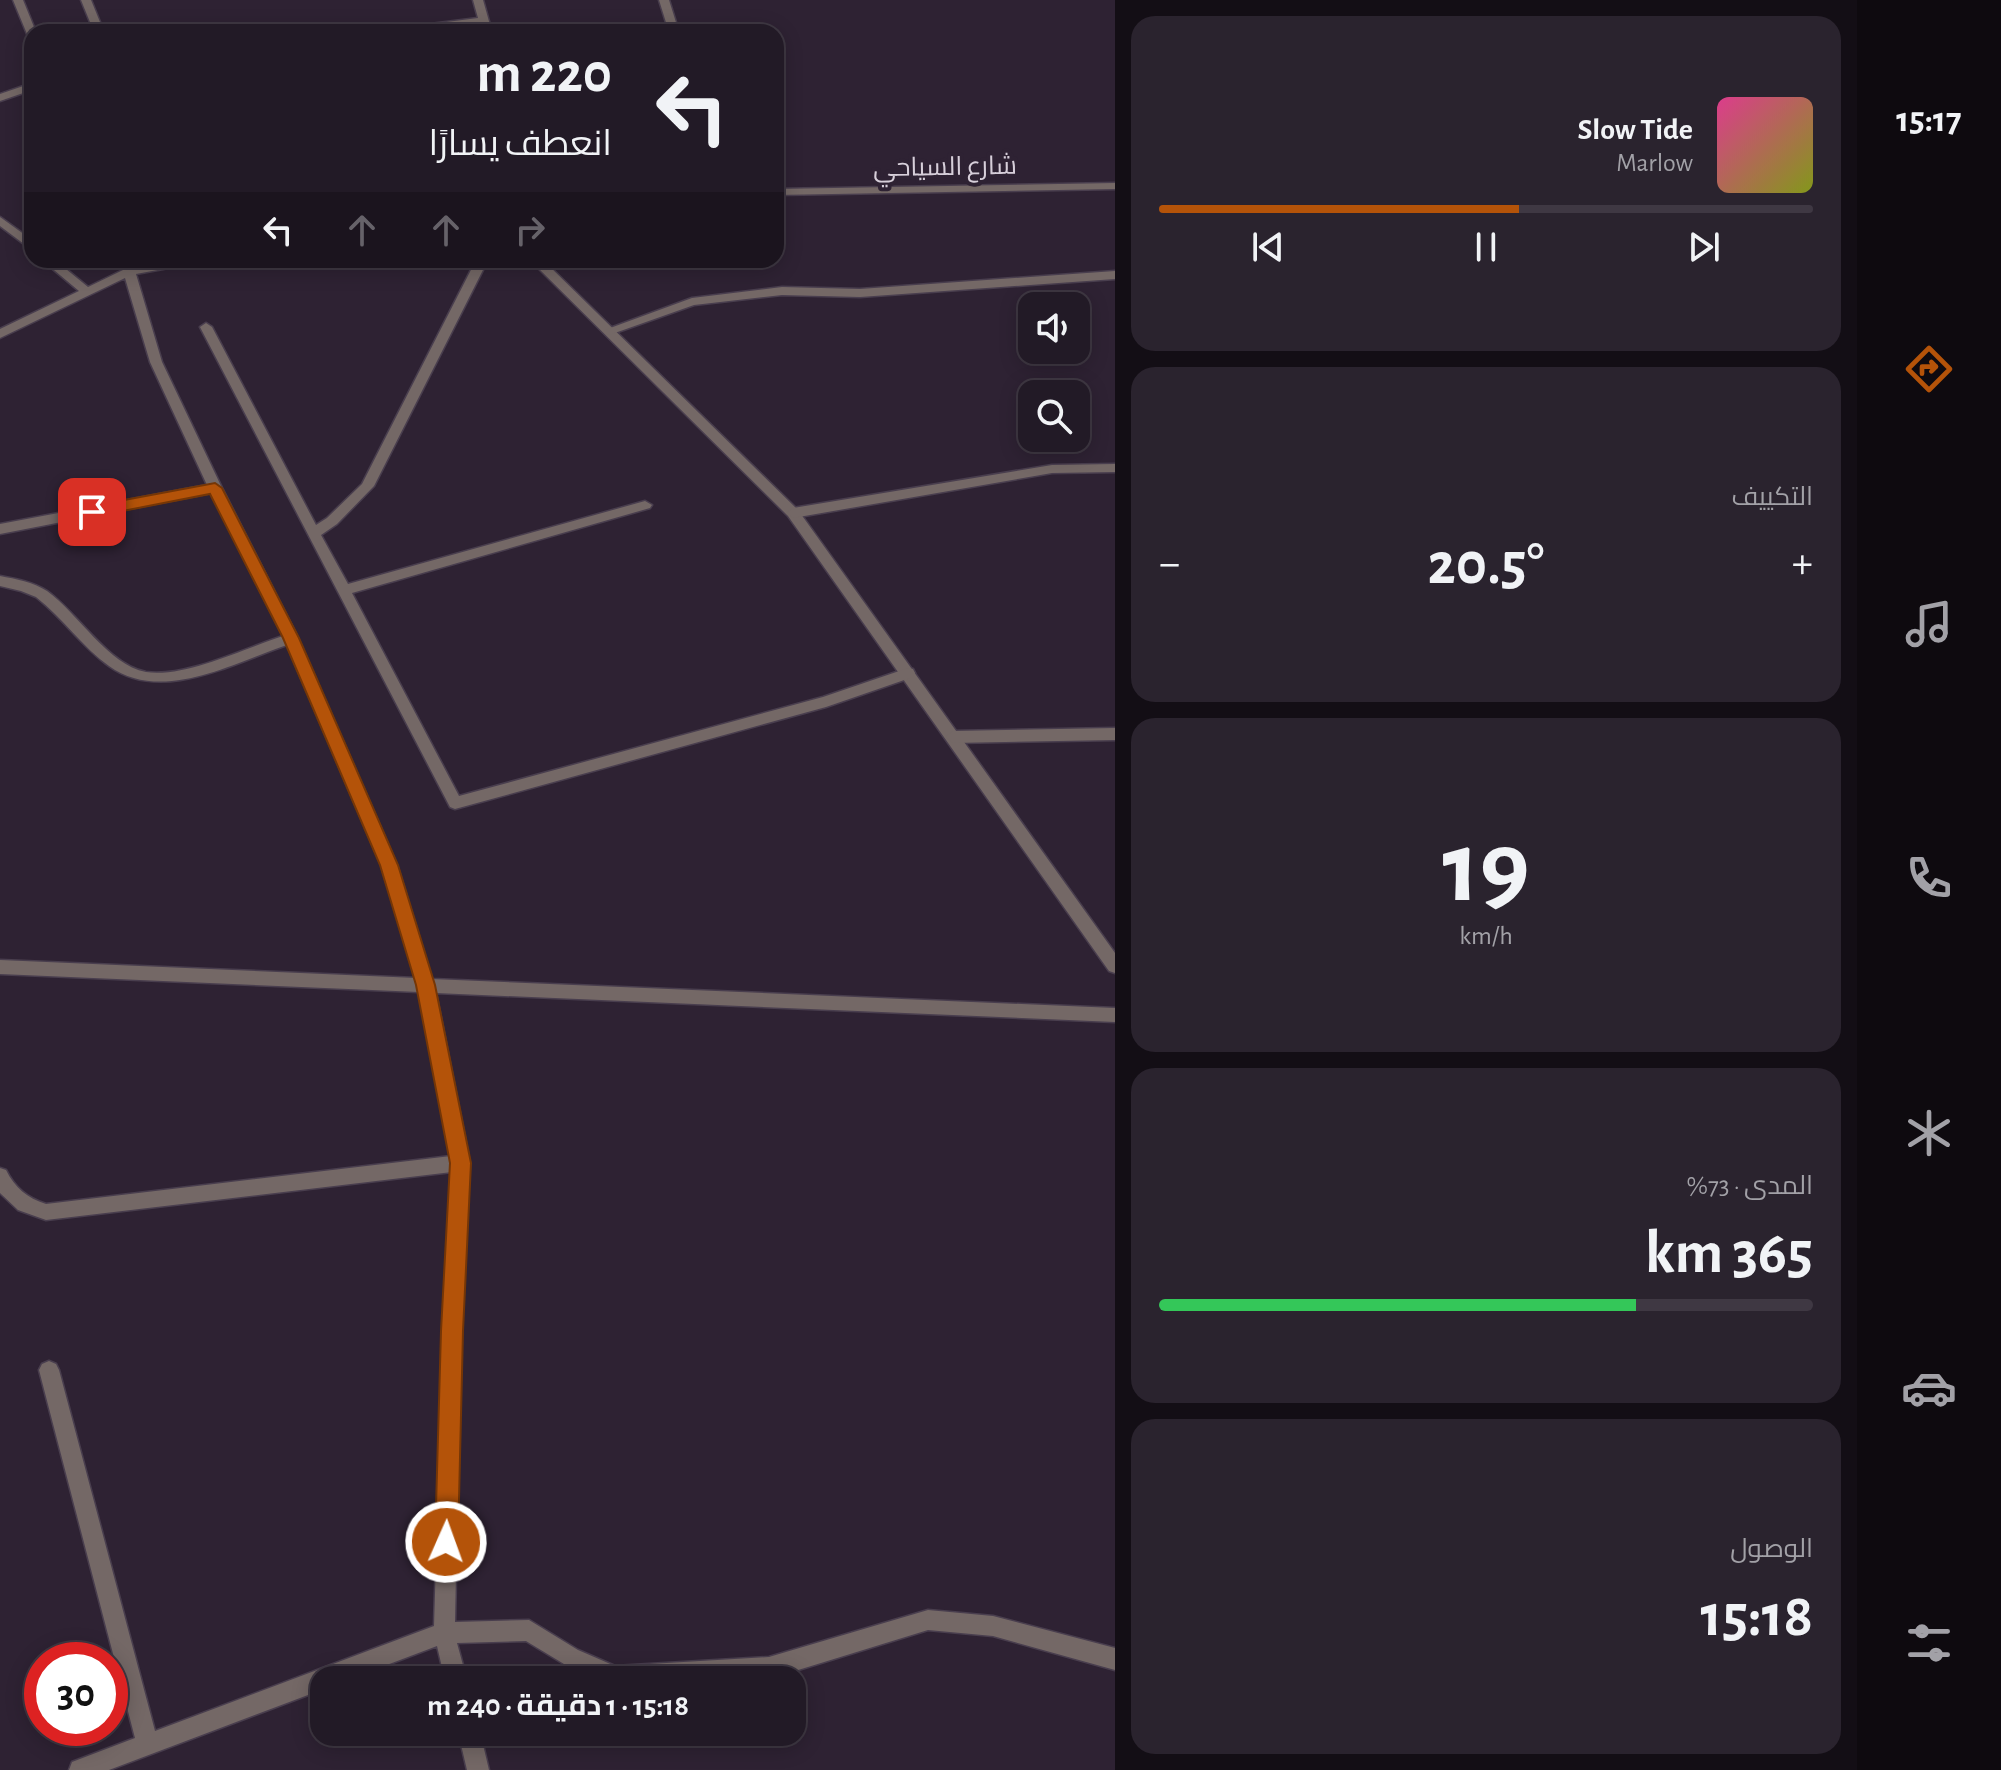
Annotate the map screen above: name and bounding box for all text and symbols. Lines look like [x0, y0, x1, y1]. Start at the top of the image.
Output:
text: 220 m [476, 46, 612, 102]
icon: left [640, 56, 744, 160]
text: 15:17 [1896, 102, 1962, 138]
text: Slow Tide [1578, 115, 1693, 145]
text: انعطف يسارًا [429, 126, 612, 162]
text: Marlow [1616, 150, 1693, 176]
street label: شارع السياحي [873, 153, 1017, 188]
icon: left [256, 208, 300, 252]
icon: ahead [340, 208, 384, 252]
icon: ahead [424, 208, 468, 252]
icon: right [508, 208, 552, 252]
icon: previous [1246, 225, 1290, 269]
icon: pause [1464, 225, 1508, 269]
icon: next [1682, 225, 1726, 269]
map controls [1018, 292, 1090, 452]
button: sound [1018, 292, 1090, 364]
icon: directions [1901, 341, 1957, 397]
button: search [1018, 380, 1090, 452]
pin [58, 478, 126, 546]
text: التكييف [1731, 484, 1813, 510]
icon: arrive [70, 490, 114, 534]
text: 20.5° [1428, 535, 1544, 595]
text: − [1159, 542, 1180, 586]
text: + [1792, 542, 1813, 586]
icon: music [1901, 596, 1957, 652]
text: 19 [1442, 817, 1530, 921]
icon: phone [1901, 850, 1957, 906]
text: km/h [1459, 923, 1513, 949]
icon: climate [1901, 1105, 1957, 1161]
text: المدى · 73% [1687, 1173, 1813, 1199]
text: 365 km [1645, 1224, 1813, 1284]
icon: car [1901, 1360, 1957, 1416]
position arrow [404, 1500, 488, 1584]
text: الوصول [1730, 1536, 1813, 1562]
text: 15:18 [1701, 1587, 1813, 1647]
icon: filters [1901, 1615, 1957, 1671]
speed limit sign: 30 [24, 1642, 128, 1746]
text: 15:18 · 1 دقيقة · 240 m [427, 1691, 689, 1721]

